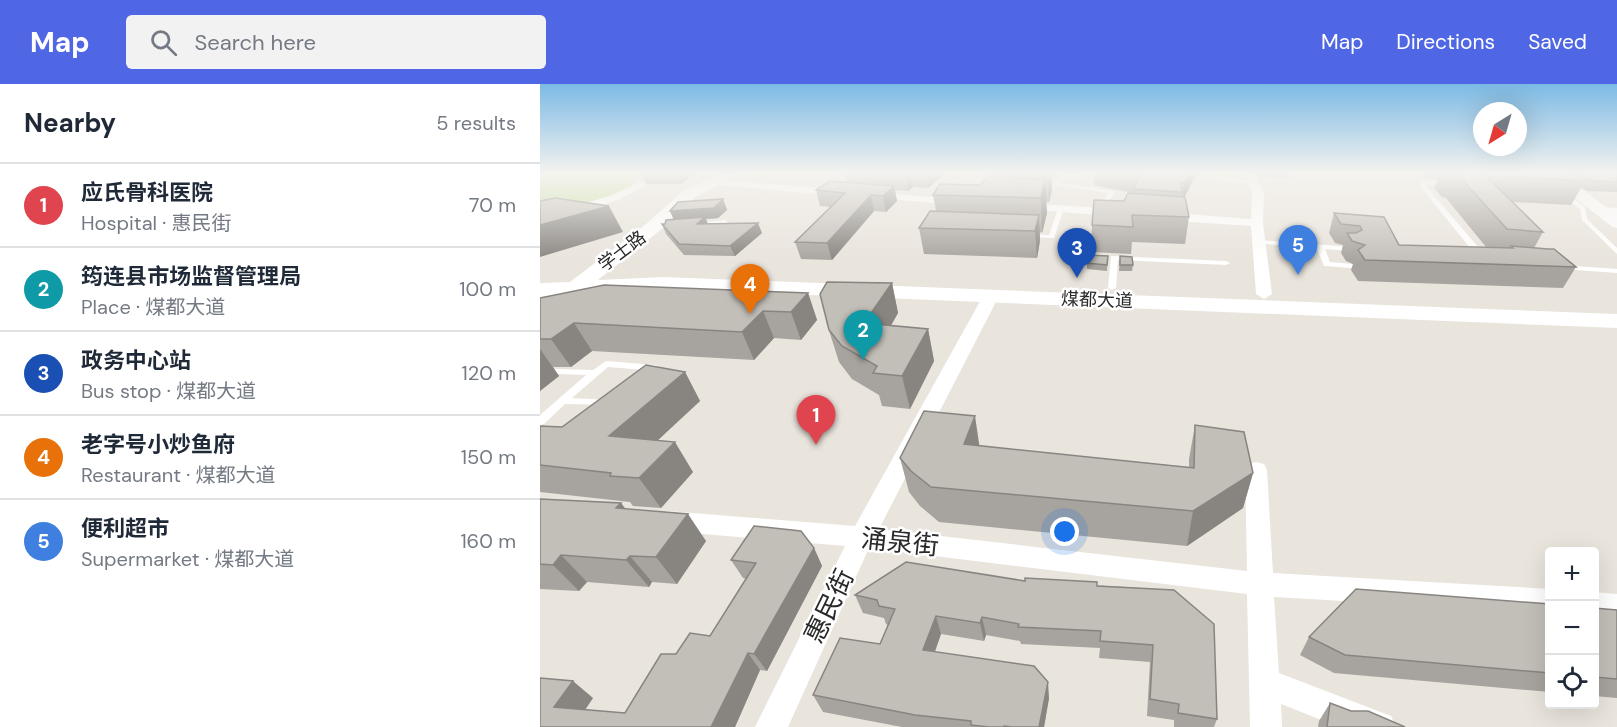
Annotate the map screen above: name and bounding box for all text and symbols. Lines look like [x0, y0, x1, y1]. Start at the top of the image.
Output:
search box [126, 15, 546, 69]
text: Map [30, 24, 90, 61]
icon: search [147, 26, 180, 59]
text: Search here [195, 28, 316, 57]
text: Map [1321, 28, 1363, 56]
text: Directions [1396, 28, 1495, 56]
text: Saved [1528, 28, 1587, 56]
north arrow [1473, 102, 1527, 156]
text: Nearby [24, 106, 116, 140]
text: 5 results [436, 110, 516, 136]
text: 应氏骨科医院 [81, 178, 213, 207]
text: 1 [40, 192, 47, 218]
text: 70 m [469, 192, 516, 218]
text: Hospital · 惠民街 [81, 210, 232, 236]
street label: 学士路 [593, 225, 651, 277]
pin: 5 [1278, 226, 1317, 275]
pin: 3 [1058, 228, 1096, 278]
text: 筠连县市场监督管理局 [81, 262, 301, 291]
pin: 4 [730, 264, 770, 314]
text: 2 [38, 276, 49, 302]
text: 100 m [459, 276, 516, 302]
street label: 煤都大道 [1061, 287, 1133, 313]
text: Place · 煤都大道 [81, 294, 225, 320]
pin: 2 [844, 310, 882, 360]
text: 政务中心站 [81, 346, 191, 375]
text: 3 [37, 360, 50, 386]
text: 120 m [462, 360, 516, 386]
text: Bus stop · 煤都大道 [81, 378, 256, 404]
pin: 1 [796, 396, 836, 445]
text: 老字号小炒鱼府 [81, 430, 235, 459]
text: 4 [37, 444, 50, 470]
text: 150 m [461, 444, 516, 470]
text: Restaurant · 煤都大道 [81, 462, 276, 488]
text: 便利超市 [81, 514, 169, 543]
your location [1050, 517, 1079, 546]
street label: 涌泉街 [859, 521, 941, 563]
text: 5 [37, 528, 50, 554]
text: 160 m [460, 528, 516, 554]
text: Supermarket · 煤都大道 [81, 546, 294, 572]
map controls [1545, 547, 1599, 709]
button: + [1545, 547, 1599, 601]
street label: 惠民街 [797, 563, 861, 649]
button: − [1545, 601, 1599, 655]
button: locate [1545, 655, 1599, 709]

